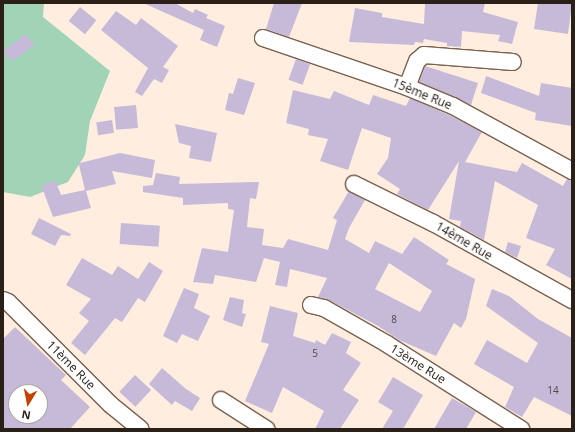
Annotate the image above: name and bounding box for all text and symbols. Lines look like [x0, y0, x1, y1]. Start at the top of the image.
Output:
street label: 15ème Rue [390, 76, 454, 112]
street label: 14ème Rue [433, 219, 495, 263]
house number: 8 [391, 314, 397, 326]
street label: 11ème Rue [44, 338, 98, 392]
street label: 13ème Rue [388, 341, 448, 387]
house number: 5 [312, 348, 318, 360]
north arrow [8, 384, 48, 424]
house number: 14 [547, 385, 559, 397]
text: N [20, 407, 32, 423]

